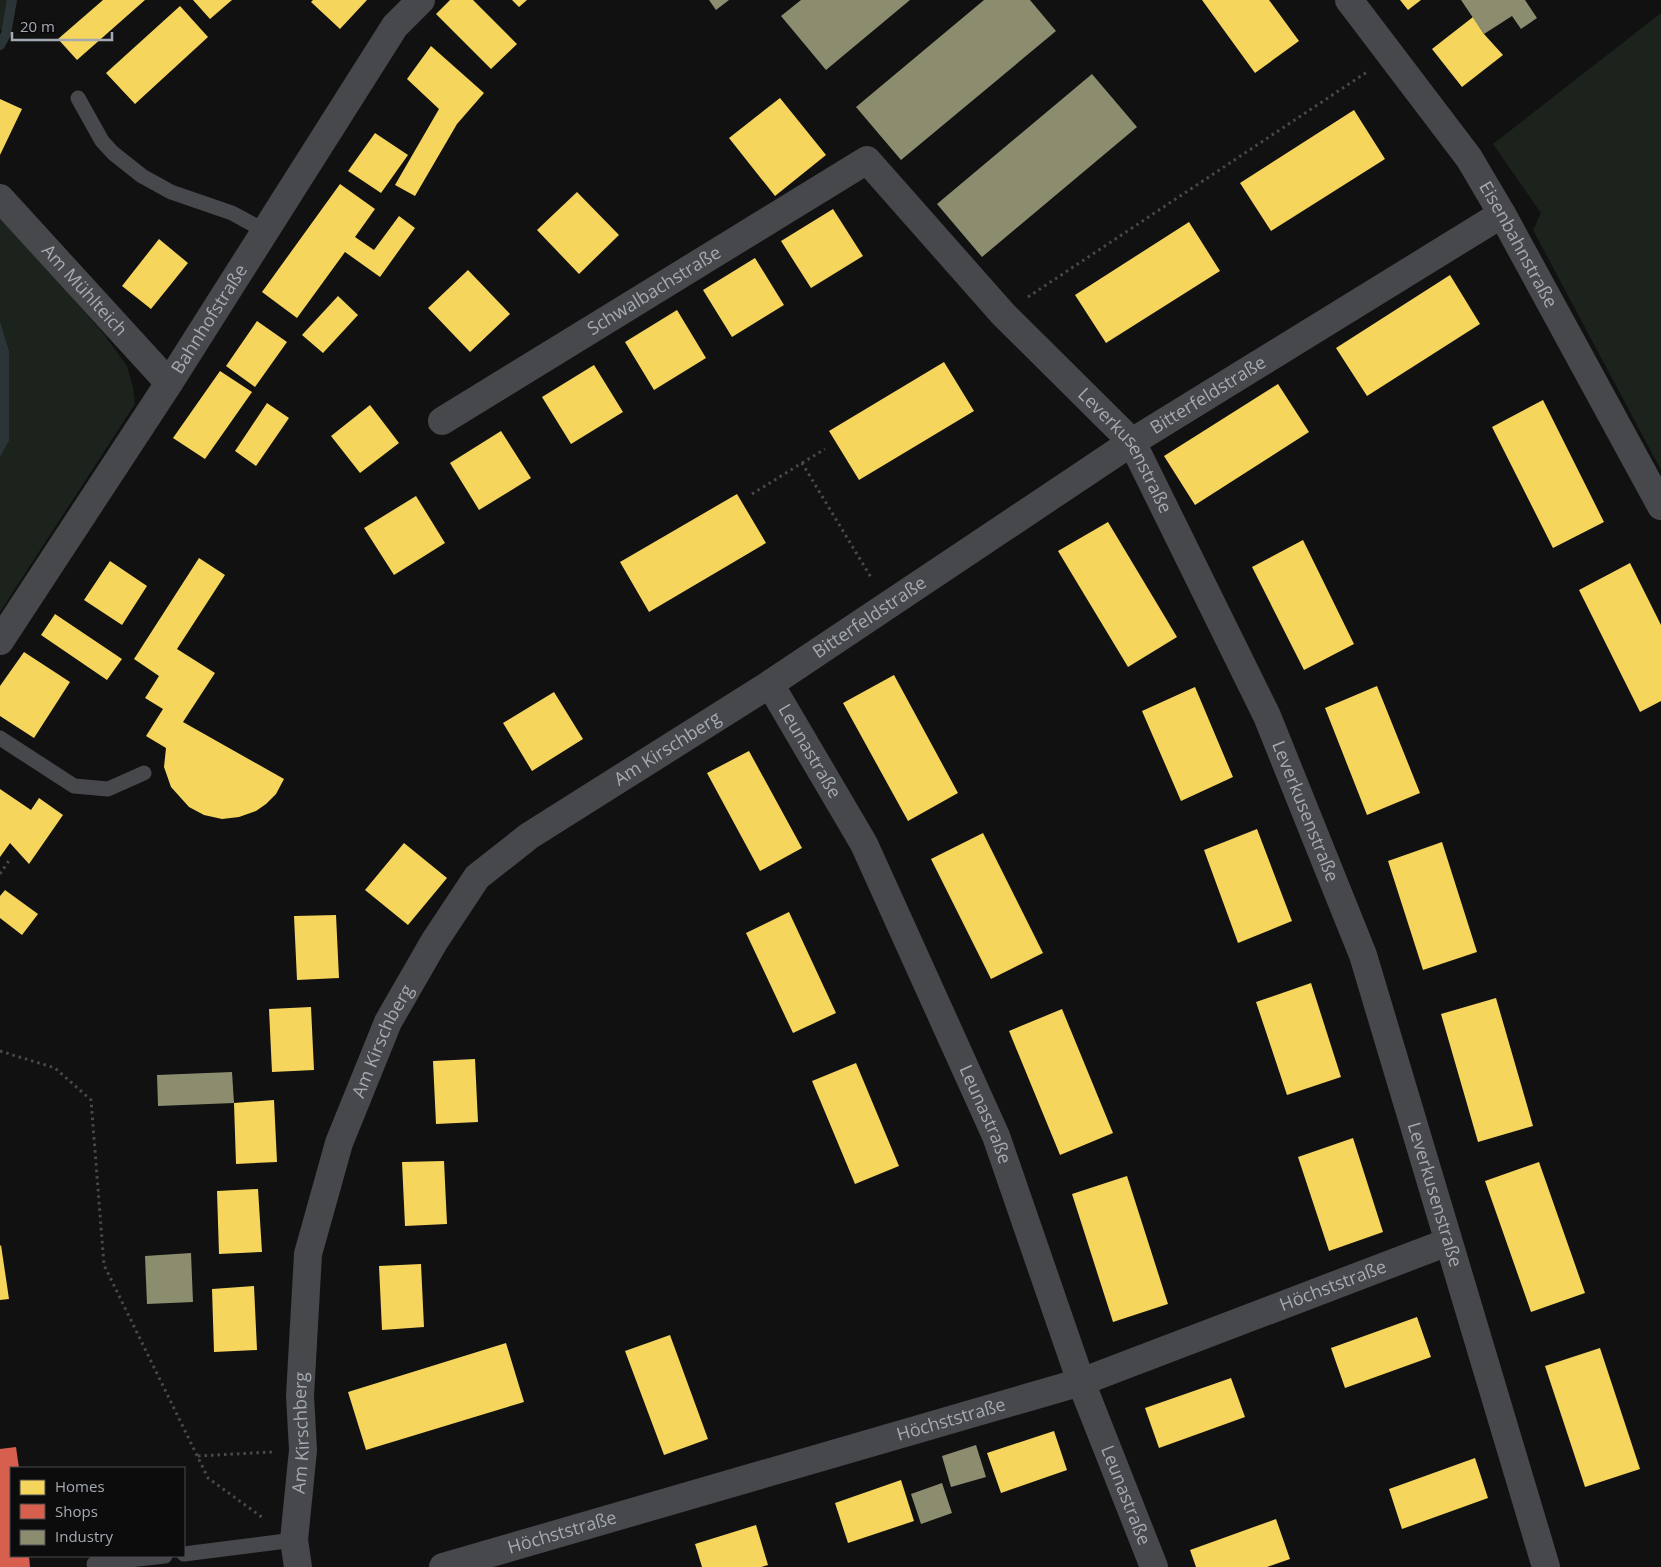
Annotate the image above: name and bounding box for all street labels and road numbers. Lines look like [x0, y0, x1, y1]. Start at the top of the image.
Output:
street label: Eisenbahnstraße [1474, 176, 1564, 312]
street label: Am Mühlteich [37, 239, 133, 341]
street label: Schwalbachstraße [582, 240, 725, 340]
street label: Bahnhofstraße [165, 259, 252, 378]
street label: Bitterfeldstraße [1145, 349, 1270, 439]
street label: Leverkusenstraße [1073, 382, 1178, 517]
street label: Bitterfeldstraße [808, 570, 931, 663]
street label: Leunastraße [773, 699, 847, 802]
street label: Am Kirschberg [609, 705, 725, 791]
street label: Leverkusenstraße [1267, 737, 1345, 885]
street label: Am Kirschberg [346, 980, 418, 1101]
street label: Leunastraße [954, 1061, 1018, 1167]
street label: Leverkusenstraße [1403, 1119, 1469, 1270]
street label: Höchststraße [1276, 1254, 1389, 1316]
street label: Am Kirschberg [286, 1371, 314, 1495]
street label: Höchststraße [893, 1392, 1008, 1446]
street label: Leunastraße [1096, 1441, 1157, 1548]
street label: Höchststraße [504, 1504, 619, 1559]

